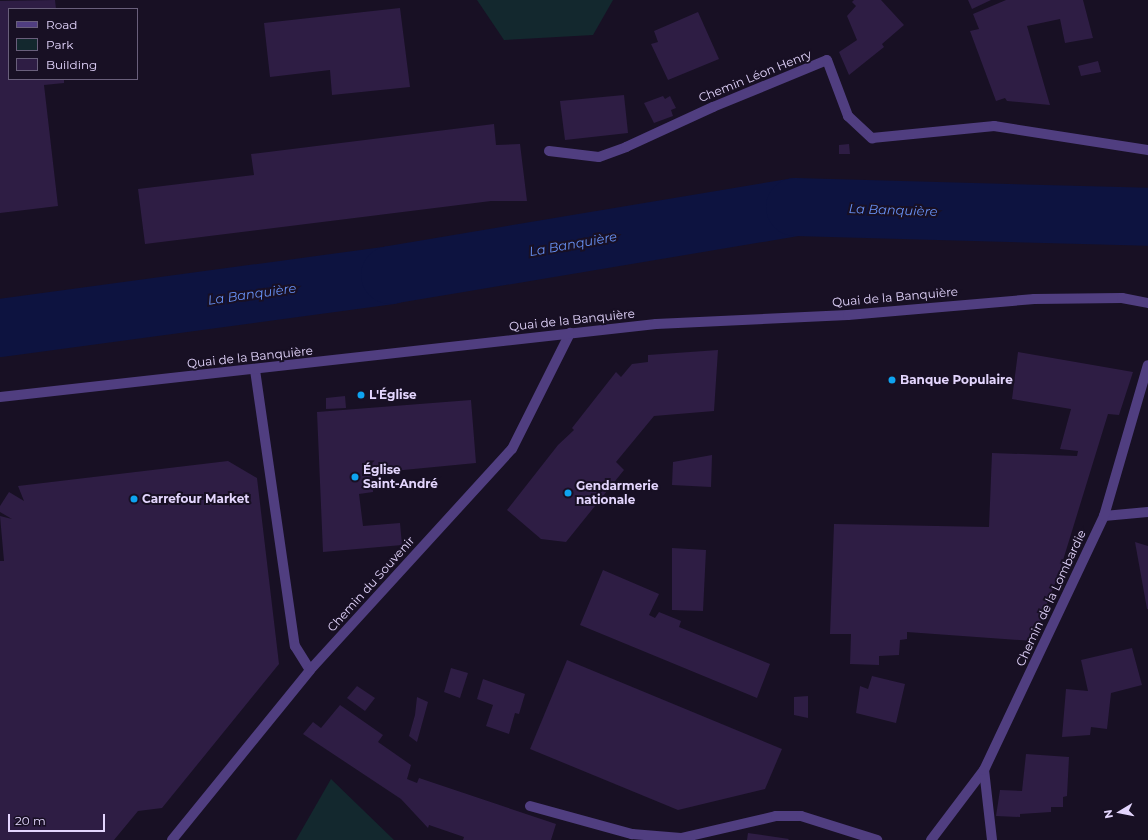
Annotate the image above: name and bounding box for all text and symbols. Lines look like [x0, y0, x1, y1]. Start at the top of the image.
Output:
legend [8, 8, 138, 80]
text: Road [46, 17, 77, 32]
text: Park [46, 37, 73, 52]
street label: Chemin Léon Henry [696, 47, 814, 105]
text: Building [46, 57, 97, 72]
water label: La Banquière [848, 201, 938, 219]
water label: La Banquière [528, 229, 618, 259]
water label: La Banquière [207, 280, 297, 308]
street label: Quai de la Banquière [831, 284, 959, 310]
street label: Quai de la Banquière [508, 306, 636, 334]
street label: Quai de la Banquière [186, 343, 314, 371]
place label: Banque Populaire [900, 373, 1013, 387]
marker: Banque Populaire [887, 375, 897, 385]
place label: L'Église [369, 388, 417, 402]
marker: L'Église [356, 390, 366, 400]
place label: Église Saint-André [363, 463, 438, 491]
marker: Église Saint-André [350, 472, 360, 482]
place label: Gendarmerie nationale [576, 479, 659, 507]
marker: Gendarmerie nationale [563, 488, 573, 498]
place label: Carrefour Market [142, 492, 249, 506]
marker: Carrefour Market [129, 494, 139, 504]
street label: Chemin de la Lombardie [1013, 528, 1089, 668]
street label: Chemin du Souvenir [324, 533, 418, 635]
north arrow [1100, 792, 1140, 832]
scale bar [10, 806, 107, 832]
text: N [1101, 808, 1116, 820]
text: 20 m [15, 813, 46, 828]

